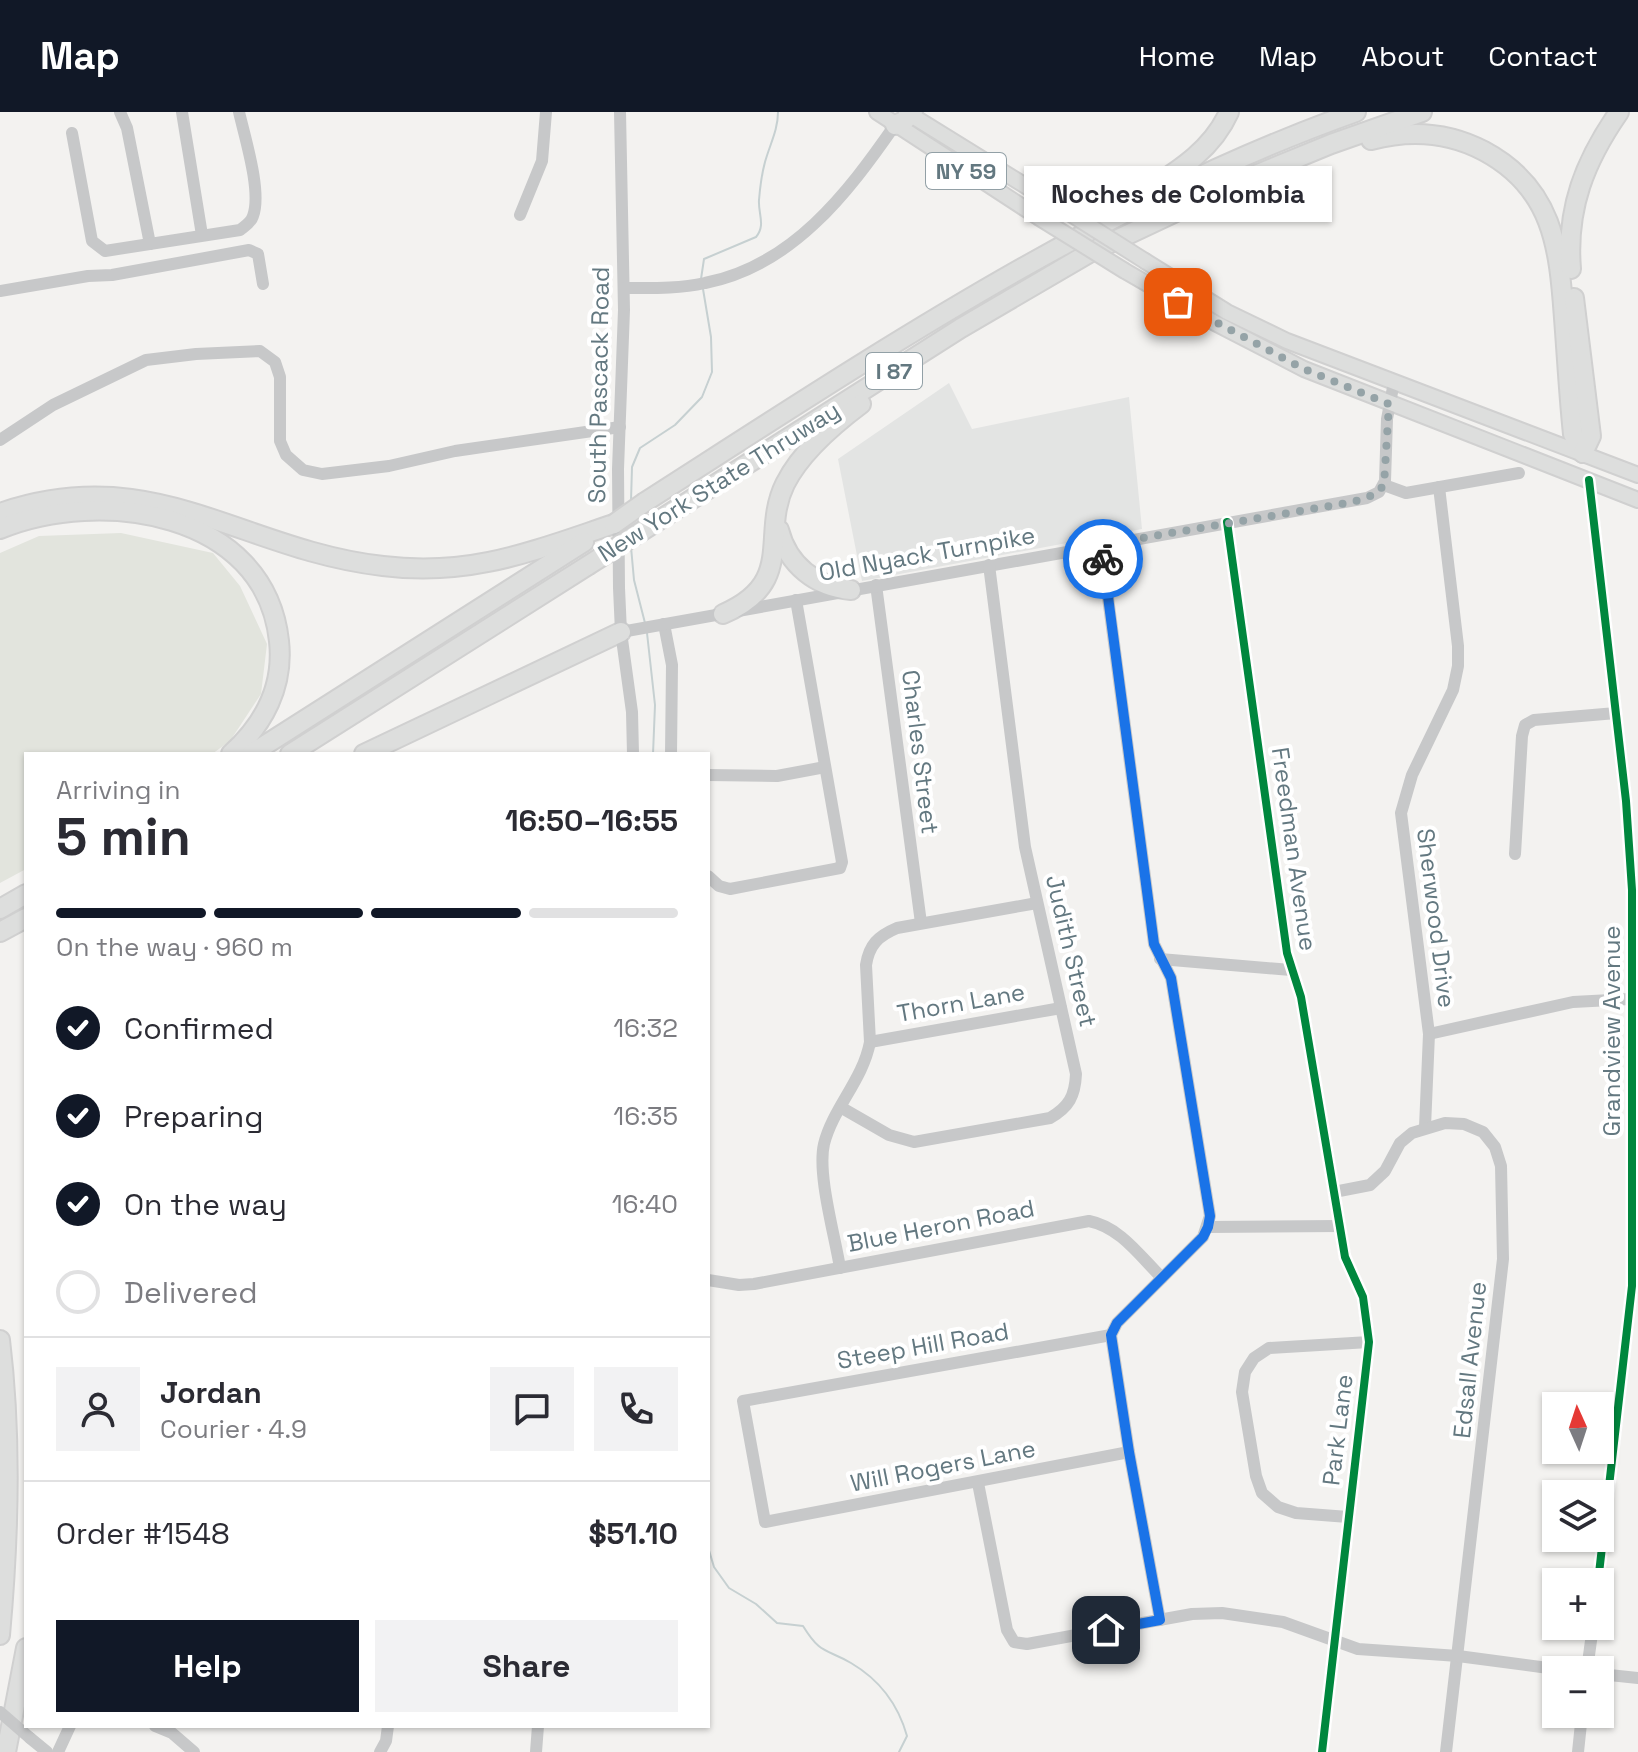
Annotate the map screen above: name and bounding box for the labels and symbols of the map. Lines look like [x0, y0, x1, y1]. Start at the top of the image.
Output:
road number: NY 59 [926, 153, 1006, 189]
callout: Noches de Colombia [1024, 166, 1332, 222]
street label: South Pascack Road [581, 266, 616, 504]
pin [1144, 268, 1212, 336]
road number: I 87 [866, 353, 922, 389]
street label: New York State Thruway [592, 394, 845, 569]
street label: Old Nyack Turnpike [816, 519, 1037, 588]
courier [1063, 519, 1143, 599]
street label: Charles Street [895, 668, 946, 836]
street label: Freedman Avenue [1265, 745, 1324, 953]
street label: Sherwood Drive [1410, 826, 1463, 1009]
street label: Judith Street [1039, 872, 1104, 1030]
street label: Grandview Avenue [1596, 925, 1627, 1137]
street label: Thorn Lane [894, 976, 1027, 1029]
street label: Blue Heron Road [845, 1192, 1037, 1259]
street label: Edsall Avenue [1446, 1280, 1493, 1440]
street label: Steep Hill Road [835, 1315, 1011, 1376]
street label: Park Lane [1315, 1373, 1360, 1487]
north arrow [1542, 1392, 1614, 1464]
street label: Will Rogers Lane [848, 1432, 1038, 1499]
pin [1072, 1596, 1140, 1664]

